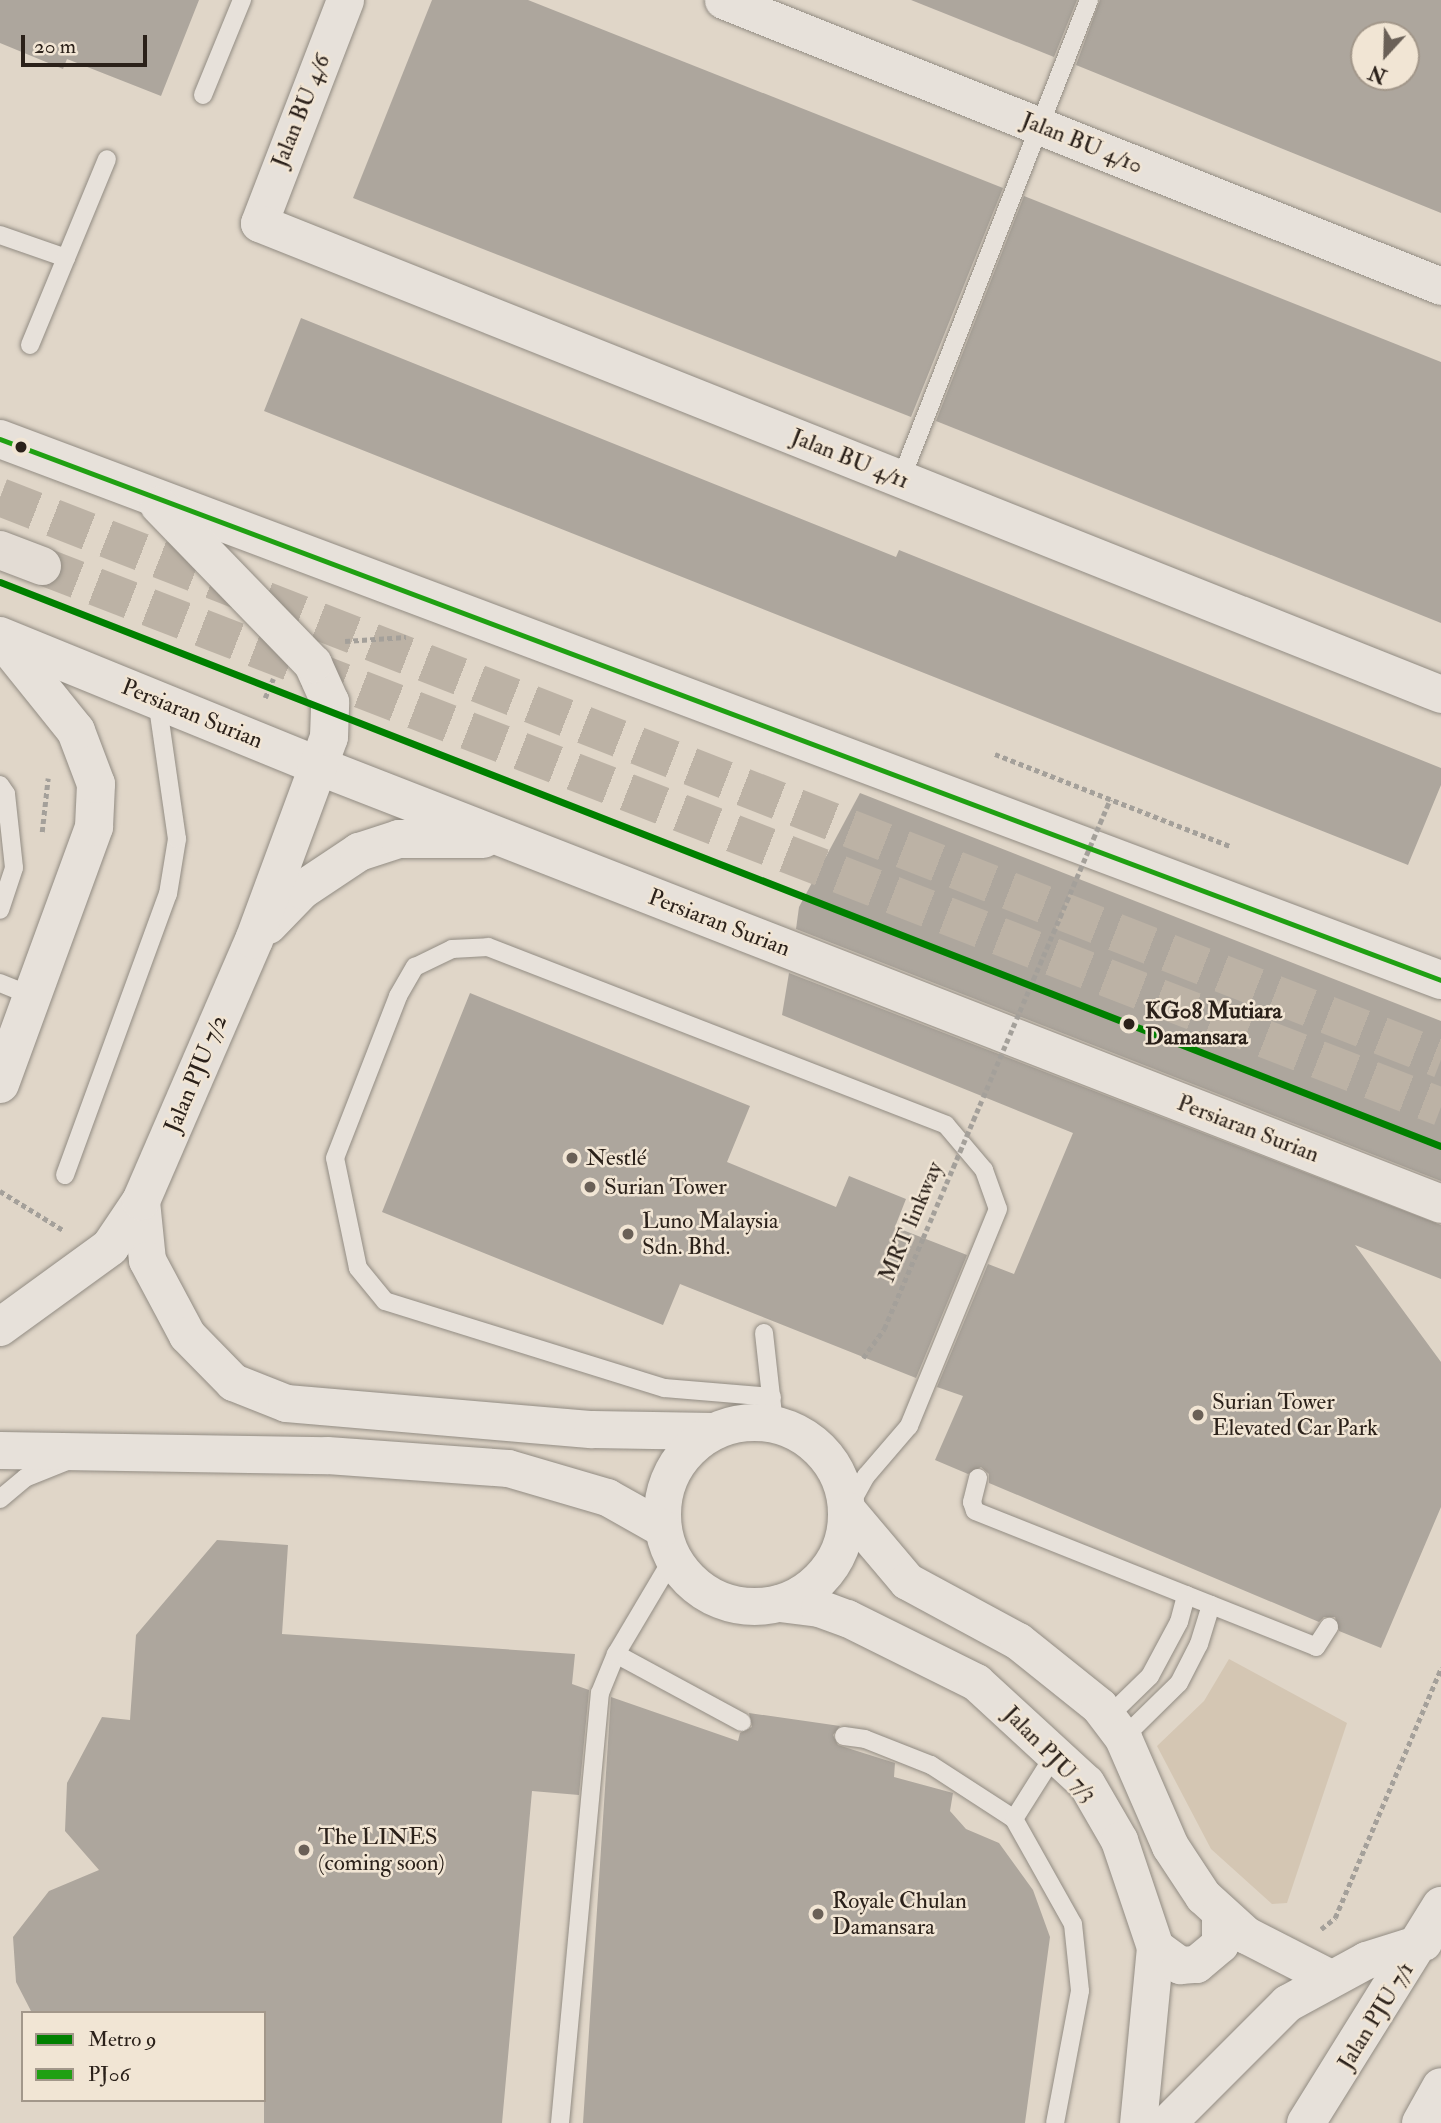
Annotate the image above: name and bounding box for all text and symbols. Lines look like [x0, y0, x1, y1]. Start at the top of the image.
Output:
scale bar [24, 21, 150, 65]
north arrow [1350, 21, 1420, 91]
text: 20 m [34, 33, 76, 60]
street label: Jalan BU 4/6 [266, 50, 336, 172]
text: N [1366, 59, 1390, 88]
street label: Jalan BU 4/10 [1017, 106, 1147, 180]
street label: Jalan BU 4/11 [787, 423, 913, 495]
unlabelled marker [14, 440, 28, 454]
street label: Persiaran Surian [117, 673, 267, 755]
street label: Persiaran Surian [644, 883, 794, 963]
place label: KG08 Mutiara Damansara [1145, 997, 1282, 1051]
street label: Jalan PJU 7/2 [159, 1011, 233, 1137]
marker: KG08 Mutiara Damansara [1119, 1014, 1139, 1034]
street label: Persiaran Surian [1173, 1089, 1323, 1169]
place label: Nestlé [586, 1144, 646, 1172]
marker: Nestlé [564, 1150, 580, 1166]
street label: MRT linkway [873, 1158, 949, 1286]
place label: Surian Tower [604, 1173, 727, 1201]
marker: Surian Tower [582, 1179, 598, 1195]
place label: Luno Malaysia Sdn. Bhd. [642, 1207, 779, 1261]
marker: Luno Malaysia Sdn. Bhd. [620, 1226, 636, 1242]
place label: Surian Tower Elevated Car Park [1212, 1388, 1378, 1442]
marker: Surian Tower Elevated Car Park [1190, 1407, 1206, 1423]
street label: Jalan PJU 7/3 [998, 1700, 1102, 1808]
place label: The LINES (coming soon) [318, 1823, 445, 1877]
marker: The LINES (coming soon) [296, 1842, 312, 1858]
place label: Royale Chulan Damansara [832, 1887, 967, 1941]
marker: Royale Chulan Damansara [810, 1906, 826, 1922]
street label: Jalan PJU 7/1 [1332, 1957, 1420, 2075]
legend [21, 2011, 266, 2102]
text: Metro 9 [88, 2026, 157, 2053]
text: PJ06 [88, 2061, 130, 2088]

